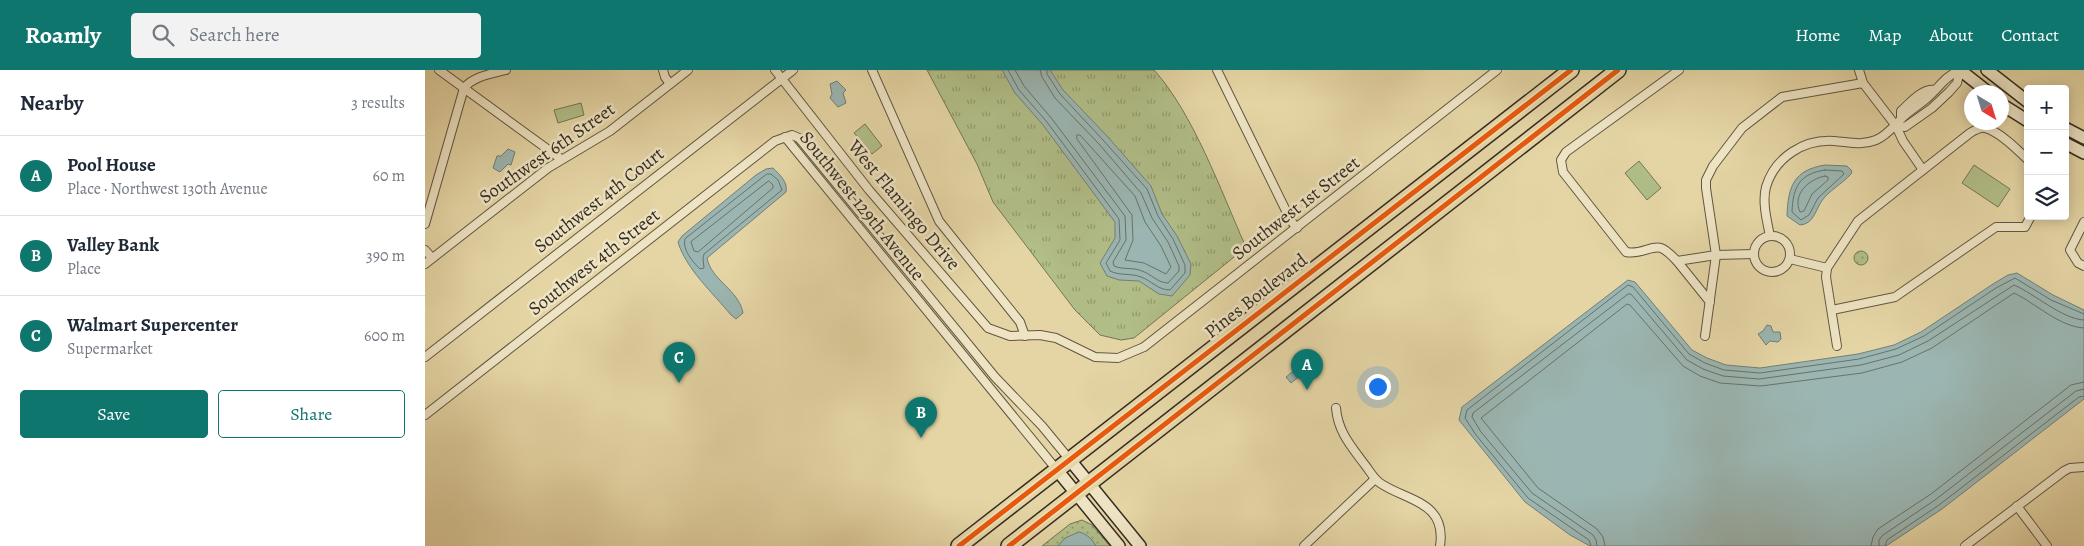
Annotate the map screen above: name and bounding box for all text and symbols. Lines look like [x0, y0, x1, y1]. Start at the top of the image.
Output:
search box [131, 13, 481, 58]
text: Roamly [25, 19, 101, 51]
icon: search [149, 21, 177, 49]
text: Search here [189, 22, 280, 48]
text: Home [1795, 23, 1840, 47]
text: Map [1868, 23, 1901, 47]
text: About [1929, 23, 1973, 47]
text: Contact [2001, 23, 2059, 47]
north arrow [1964, 85, 2009, 130]
map controls [2024, 85, 2069, 220]
button: + [2024, 85, 2069, 130]
text: Nearby [20, 89, 83, 117]
text: 3 results [351, 92, 405, 114]
street label: Southwest 6th Street [474, 96, 620, 210]
street label: Southwest 129th Avenue [793, 126, 931, 286]
button: − [2024, 130, 2069, 175]
street label: West Flamingo Drive [841, 134, 966, 276]
street label: Southwest 4th Court [529, 141, 669, 259]
street label: Southwest 1st Street [1227, 150, 1365, 266]
text: Pool House [67, 152, 156, 178]
text: A [31, 165, 41, 187]
text: 60 m [373, 165, 405, 187]
button: layers [2024, 175, 2069, 220]
text: Place · Northwest 130th Avenue [67, 178, 268, 200]
street label: Southwest 4th Street [523, 202, 665, 322]
text: Valley Bank [67, 232, 159, 258]
text: B [31, 245, 41, 267]
text: 390 m [366, 245, 405, 267]
street label: Pines Boulevard [1199, 247, 1314, 345]
text: Place [67, 258, 101, 280]
text: Walmart Supercenter [67, 312, 238, 338]
text: C [31, 325, 41, 347]
text: 600 m [364, 325, 405, 347]
text: Supermarket [67, 338, 153, 360]
pin: C [663, 342, 695, 383]
pin: A [1291, 349, 1323, 390]
your location [1365, 374, 1391, 400]
button: Save [20, 390, 208, 438]
button: Share [218, 390, 405, 438]
pin: B [905, 397, 937, 438]

